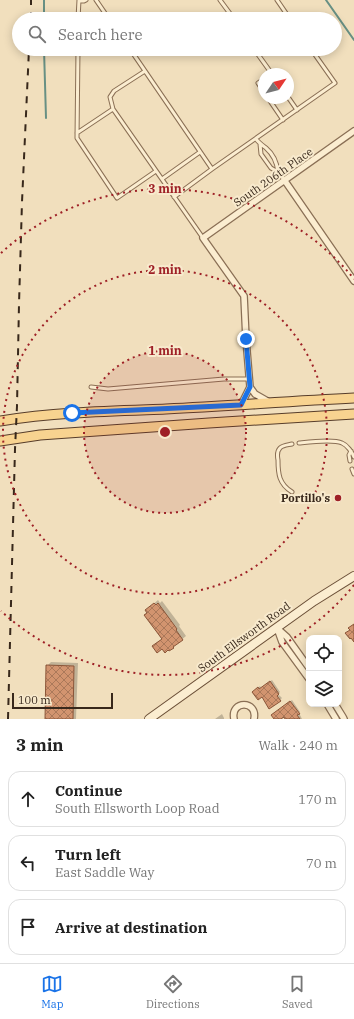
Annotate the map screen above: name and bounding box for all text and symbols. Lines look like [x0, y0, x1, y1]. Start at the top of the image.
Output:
search box [12, 12, 342, 56]
icon: search [26, 23, 48, 45]
text: Search here [58, 25, 143, 44]
north arrow [258, 68, 294, 104]
street label: South 206th Place [231, 144, 315, 210]
text: 3 min [148, 181, 182, 196]
text: 2 min [148, 262, 182, 277]
route end [237, 330, 255, 348]
text: 1 min [148, 343, 182, 358]
route start [63, 404, 81, 422]
centre of rings [158, 425, 172, 439]
place label: Portillo's [281, 491, 330, 505]
marker: Portillo's [333, 493, 343, 503]
street label: South Ellsworth Road [195, 599, 293, 675]
map controls [306, 635, 342, 707]
button: locate [306, 635, 342, 671]
button: layers [306, 671, 342, 707]
scale bar [12, 691, 113, 710]
text: 100 m [18, 693, 51, 707]
text: 3 min [16, 734, 64, 756]
text: Walk · 240 m [259, 737, 338, 754]
text: Continue [55, 781, 122, 800]
icon: ahead [17, 788, 39, 810]
text: 170 m [298, 791, 337, 808]
text: South Ellsworth Loop Road [55, 800, 220, 817]
text: Turn left [55, 845, 121, 864]
icon: left [17, 852, 39, 874]
text: 70 m [306, 855, 337, 872]
text: East Saddle Way [55, 864, 154, 881]
icon: arrive [17, 916, 39, 938]
text: Arrive at destination [55, 918, 207, 937]
tab: Map [41, 973, 64, 1011]
tab: Directions [146, 973, 200, 1011]
tab: Saved [282, 973, 313, 1011]

